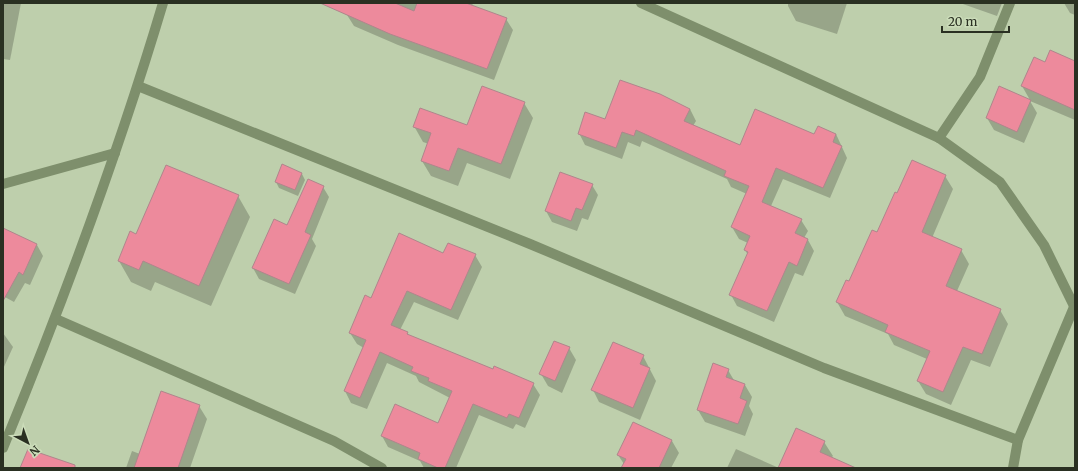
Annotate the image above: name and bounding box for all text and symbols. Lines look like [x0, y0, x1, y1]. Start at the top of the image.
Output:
scale bar [942, 8, 1009, 34]
text: 20 m [948, 14, 977, 29]
north arrow [8, 423, 48, 463]
text: N [26, 442, 42, 459]

